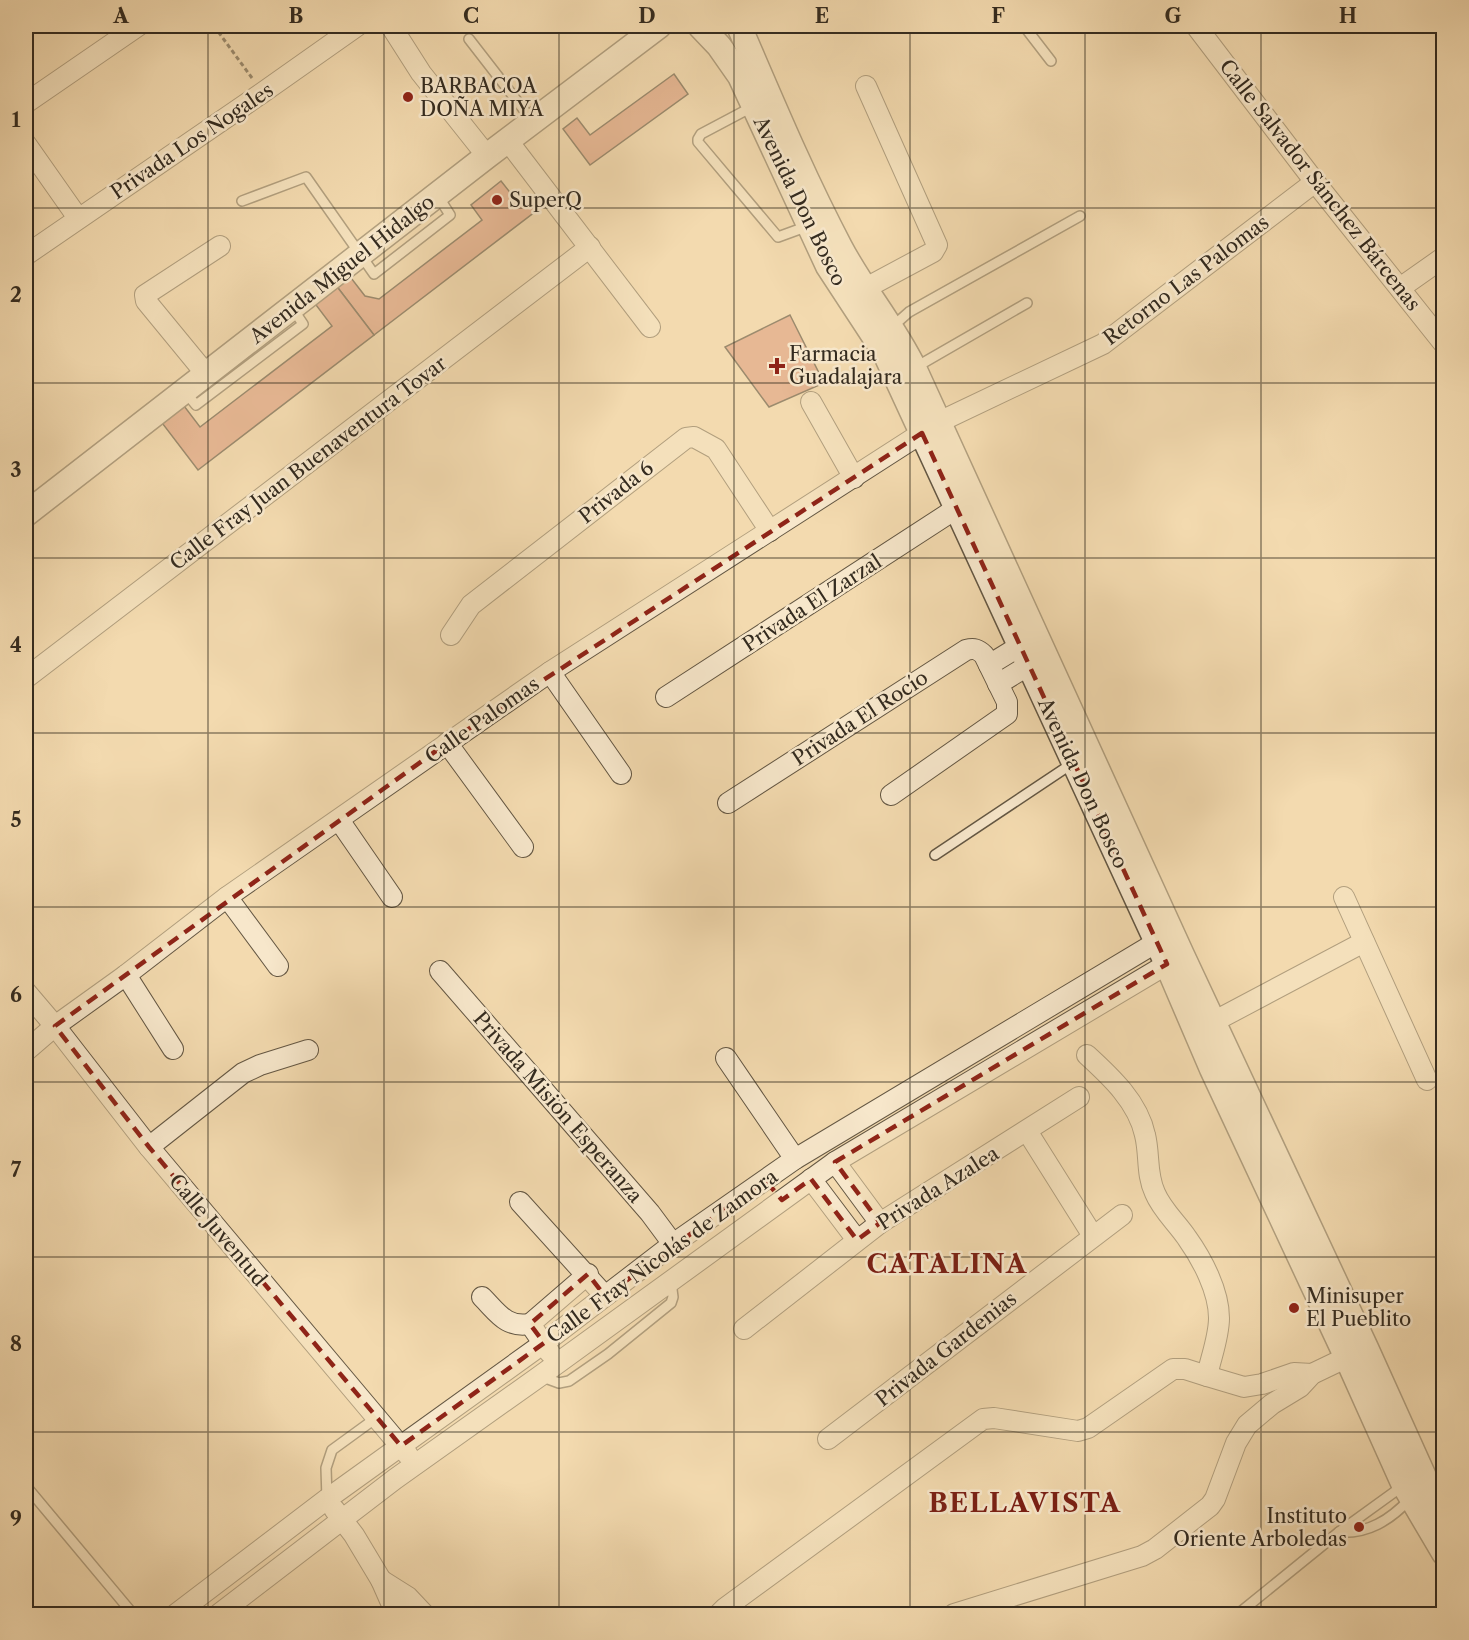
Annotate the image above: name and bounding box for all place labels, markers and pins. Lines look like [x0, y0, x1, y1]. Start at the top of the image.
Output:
place label: BARBACOA DOÑA MIYA [420, 74, 545, 121]
marker: BARBACOA DOÑA MIYA [401, 90, 415, 104]
place label: SuperQ [509, 188, 582, 212]
marker: SuperQ [490, 193, 504, 207]
place label: Farmacia Guadalajara [789, 342, 903, 389]
marker: Farmacia Guadalajara [770, 359, 784, 373]
place label: Minisuper El Pueblito [1306, 1284, 1411, 1331]
marker: Minisuper El Pueblito [1287, 1301, 1301, 1315]
place label: Instituto Oriente Arboledas [1173, 1504, 1347, 1551]
marker: Instituto Oriente Arboledas [1352, 1520, 1366, 1534]

